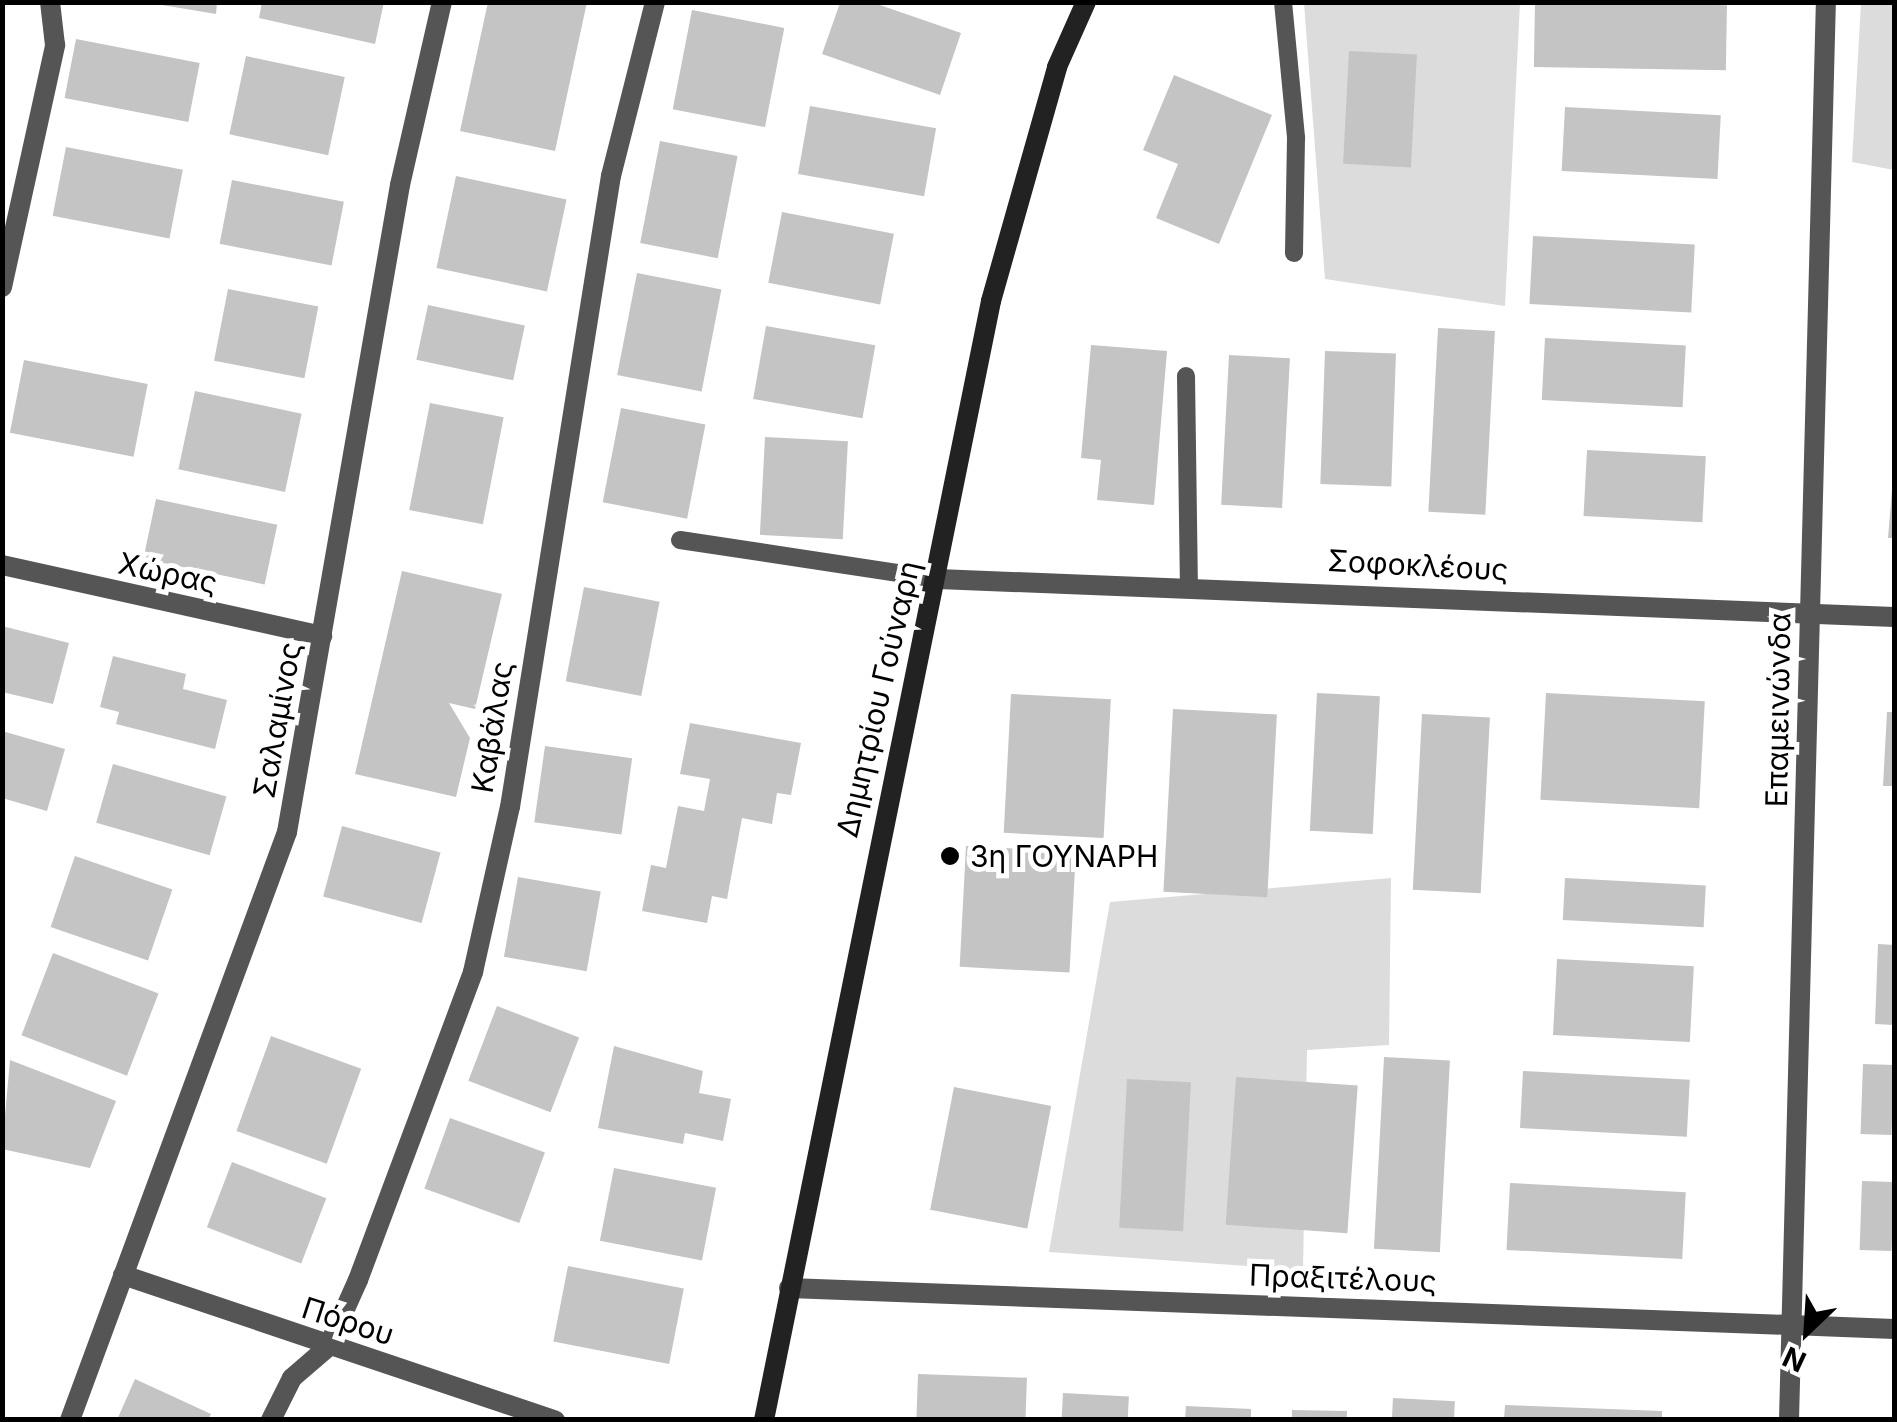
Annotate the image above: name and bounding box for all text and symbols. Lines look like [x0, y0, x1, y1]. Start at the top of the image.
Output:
street label: Σοφοκλέους [1327, 542, 1509, 588]
street label: Χώρας [115, 545, 221, 601]
street label: Δημητρίου Γούναρη [829, 557, 927, 841]
street label: Επαμεινώνδα [1758, 612, 1798, 808]
street label: Σαλαμίνος [246, 639, 308, 801]
street label: Καβάλας [464, 659, 520, 795]
place label: 3η ΓΟΥΝΑΡΗ [970, 838, 1158, 874]
marker: 3η ΓΟΥΝΑΡΗ [939, 845, 961, 867]
street label: Πραξιτέλους [1249, 1257, 1437, 1299]
north arrow [1757, 1282, 1857, 1382]
street label: Πόρου [298, 1289, 398, 1353]
text: N [1777, 1339, 1811, 1379]

